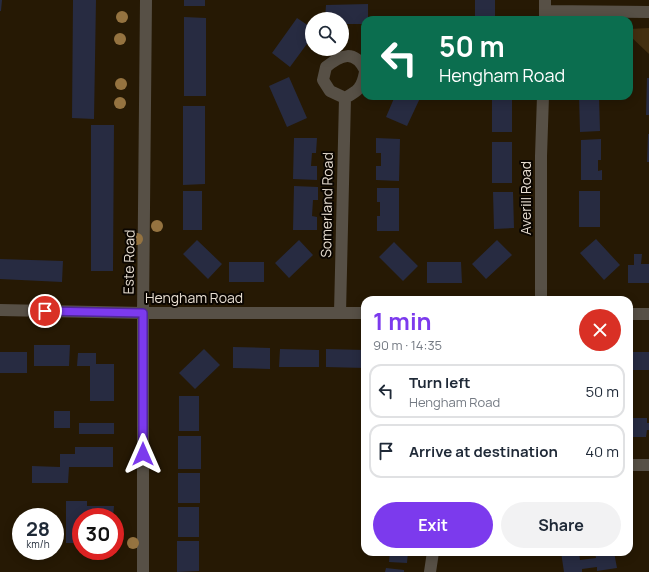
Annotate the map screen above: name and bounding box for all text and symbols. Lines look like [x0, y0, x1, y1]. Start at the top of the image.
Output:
map controls [305, 12, 349, 56]
button: search [305, 12, 349, 56]
text: 50 m [439, 27, 505, 65]
icon: left [373, 32, 425, 84]
text: Hengham Road [439, 63, 565, 87]
street label: Somerland Road [316, 152, 337, 258]
street label: Averill Road [516, 161, 535, 235]
street label: Este Road [118, 229, 139, 295]
street label: Hengham Road [145, 288, 243, 307]
pin [28, 294, 62, 328]
icon: arrive [34, 300, 56, 322]
text: 1 min [373, 304, 432, 337]
button: close [579, 309, 621, 351]
text: 90 m · 14:35 [373, 336, 442, 354]
text: Turn left [409, 372, 471, 393]
icon: left [375, 380, 397, 402]
text: 50 m [585, 381, 619, 402]
text: Hengham Road [409, 393, 500, 411]
position arrow [122, 433, 164, 475]
icon: arrive [375, 440, 397, 462]
text: Arrive at destination [409, 441, 558, 462]
text: 40 m [585, 441, 619, 462]
button: Exit [373, 502, 493, 548]
button: Share [501, 502, 621, 548]
speed limit sign: 30 [72, 508, 124, 560]
text: 28 [26, 515, 50, 542]
text: km/h [26, 537, 50, 551]

